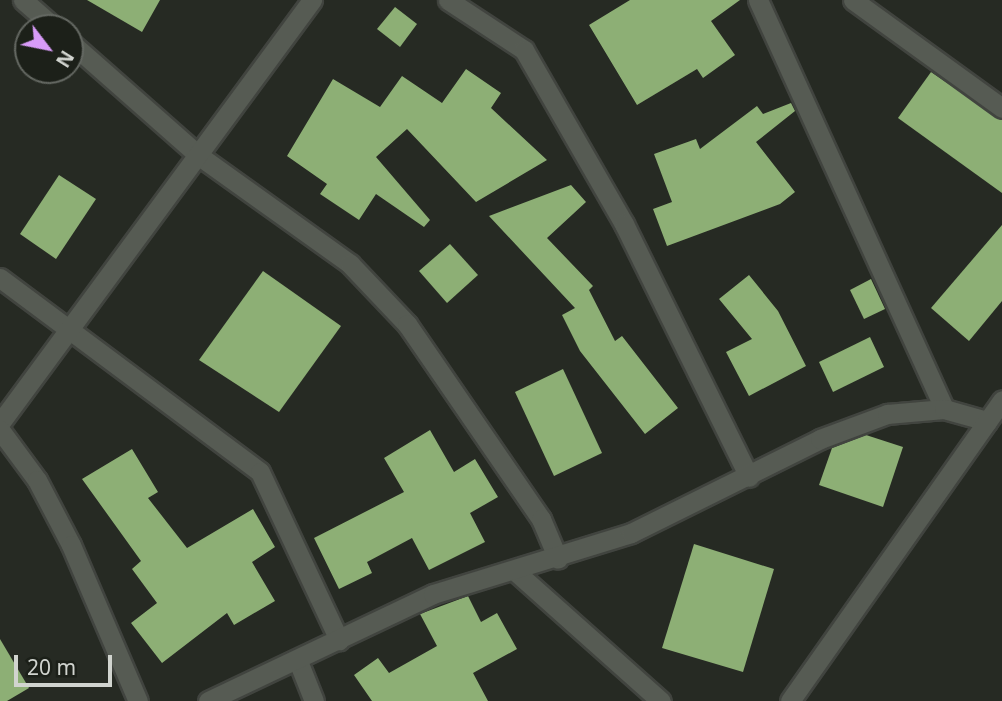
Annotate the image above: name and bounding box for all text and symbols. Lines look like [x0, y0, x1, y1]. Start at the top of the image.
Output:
north arrow [14, 14, 84, 84]
text: N [50, 46, 80, 73]
scale bar [18, 642, 116, 686]
text: 20 m [27, 653, 76, 681]

